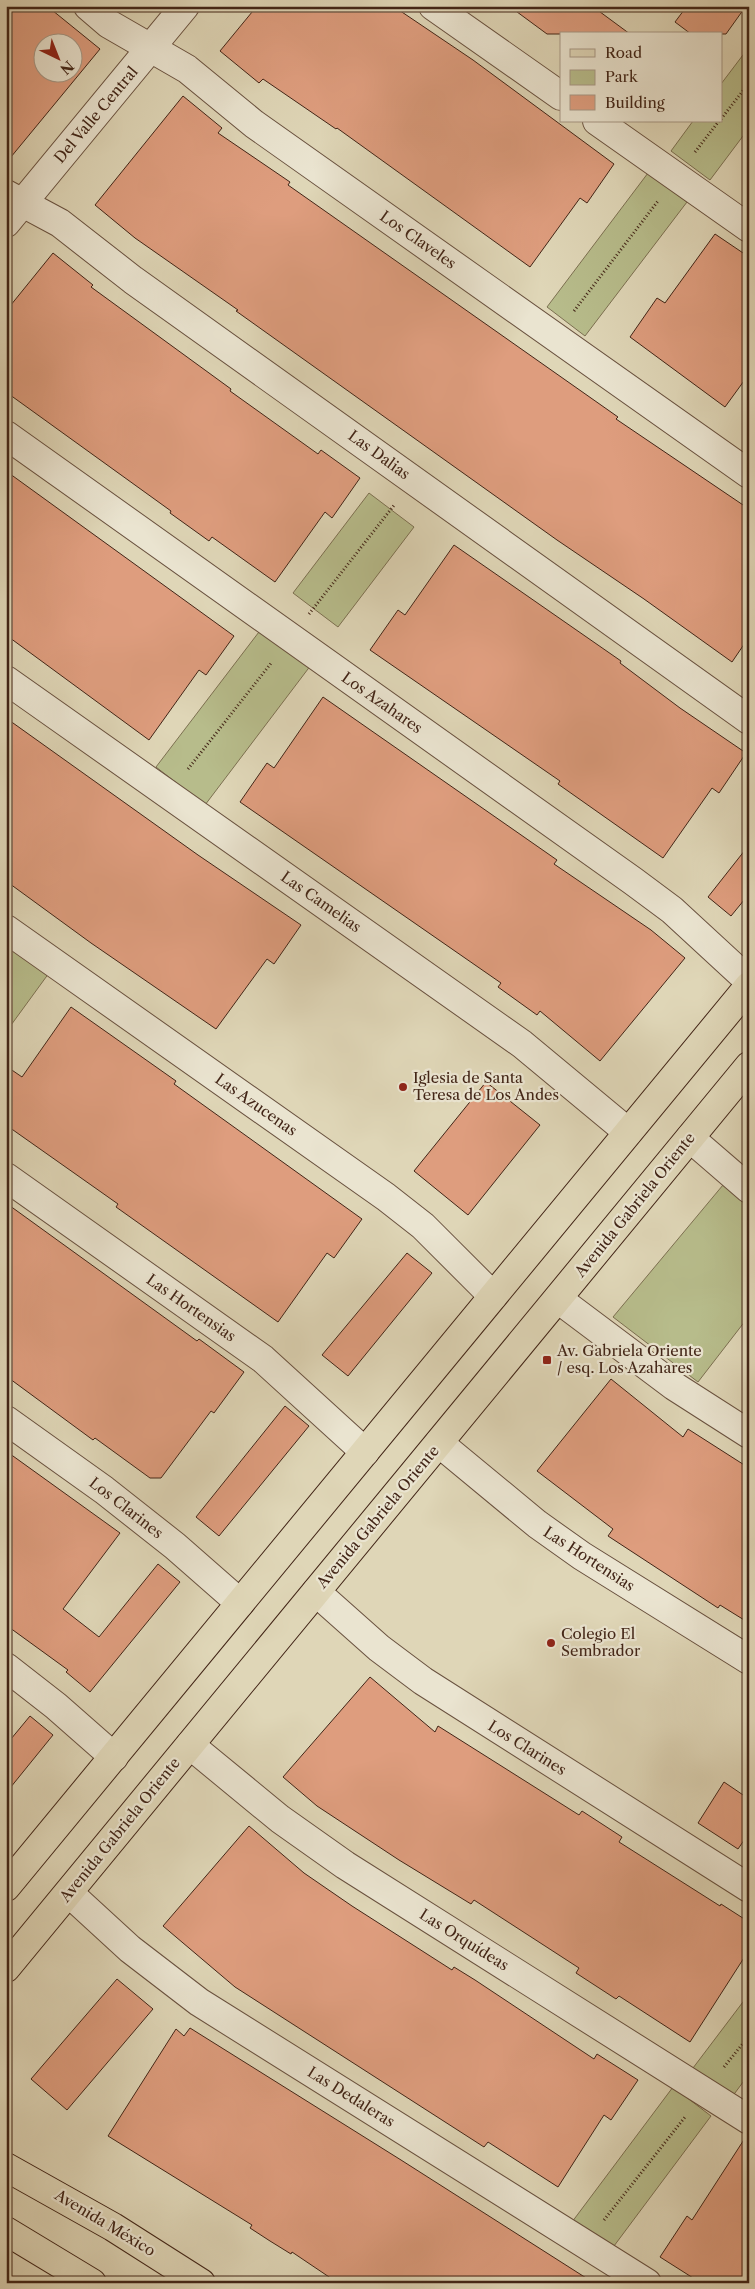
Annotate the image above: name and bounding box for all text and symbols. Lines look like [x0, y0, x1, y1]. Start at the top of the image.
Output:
north arrow [32, 32, 82, 82]
legend [560, 32, 722, 122]
text: Road [605, 43, 642, 62]
text: N [56, 57, 77, 78]
street label: Del Valle Central [50, 62, 142, 167]
text: Park [605, 67, 639, 86]
text: Building [605, 93, 665, 112]
street label: Los Claveles [377, 206, 460, 273]
street label: Las Dalias [345, 426, 414, 483]
street label: Los Azahares [338, 668, 426, 737]
street label: Las Camelias [278, 867, 365, 936]
place label: Iglesia de Santa Teresa de Los Andes [413, 1068, 559, 1104]
street label: Las Azucenas [212, 1069, 301, 1140]
marker: Iglesia de Santa Teresa de Los Andes [397, 1081, 409, 1093]
street label: Avenida Gabriela Oriente [570, 1129, 699, 1282]
street label: Las Hortensias [143, 1270, 240, 1345]
place label: Av. Gabriela Oriente / esq. Los Azahares [556, 1341, 702, 1377]
marker: Av. Gabriela Oriente / esq. Los Azahares [541, 1354, 553, 1366]
street label: Avenida Gabriela Oriente [312, 1441, 443, 1593]
street label: Los Clarines [86, 1473, 167, 1542]
street label: Las Hortensias [540, 1522, 638, 1595]
place label: Colegio El Sembrador [561, 1624, 641, 1660]
marker: Colegio El Sembrador [545, 1637, 557, 1649]
street label: Los Clarines [485, 1716, 570, 1779]
street label: Avenida Gabriela Oriente [55, 1754, 184, 1907]
street label: Las Orquídeas [416, 1905, 512, 1975]
street label: Las Dedaleras [304, 2062, 398, 2131]
street label: Avenida México [51, 2185, 159, 2260]

